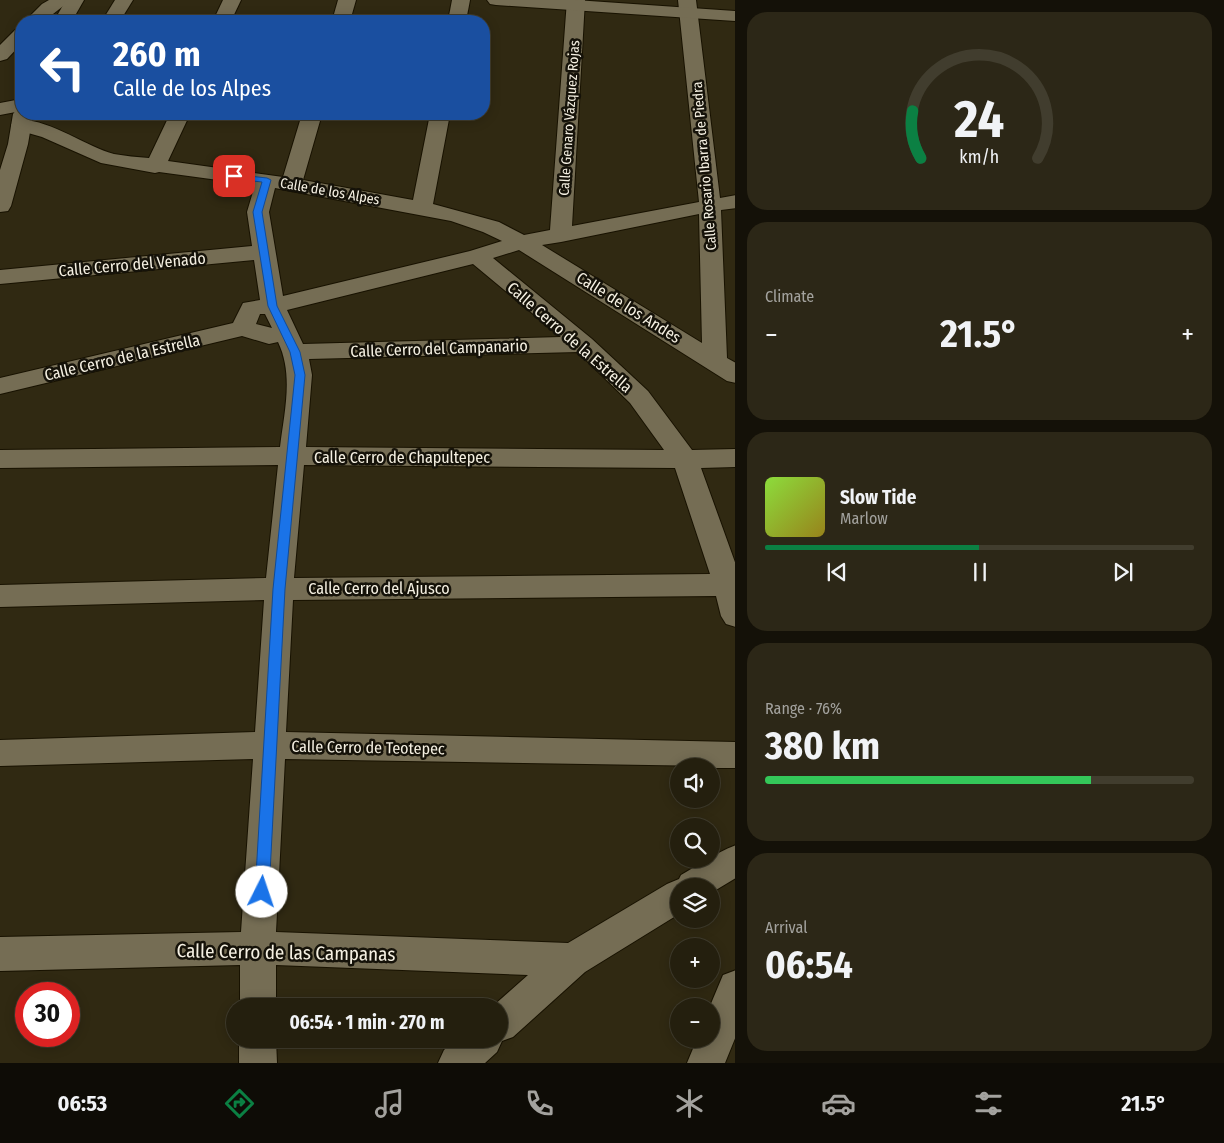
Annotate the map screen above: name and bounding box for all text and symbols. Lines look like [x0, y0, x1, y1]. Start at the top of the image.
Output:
text: 260 m [113, 33, 201, 75]
icon: left [30, 35, 95, 100]
street label: Calle Genaro Vázquez Rojas [556, 40, 583, 196]
text: Calle de los Alpes [113, 75, 271, 102]
street label: Calle Rosario Ibarra de Piedra [689, 81, 720, 251]
text: 24 [954, 88, 1004, 151]
text: km/h [960, 146, 999, 168]
pin [213, 155, 255, 197]
icon: arrive [220, 162, 248, 190]
street label: Calle de los Alpes [279, 174, 381, 209]
street label: Calle Cerro del Venado [58, 249, 206, 280]
street label: Calle de los Andes [573, 268, 684, 347]
street label: Calle Cerro de la Estrella [503, 278, 636, 397]
text: Climate [765, 287, 814, 306]
text: 21.5° [940, 311, 1019, 357]
text: − [765, 318, 778, 351]
text: + [1181, 318, 1194, 351]
street label: Calle Cerro de la Estrella [43, 330, 202, 385]
street label: Calle Cerro del Campanario [350, 336, 528, 361]
street label: Calle Cerro de Chapultepec [314, 448, 490, 467]
text: Slow Tide [840, 486, 916, 509]
text: Marlow [840, 509, 888, 528]
icon: previous [823, 558, 851, 586]
icon: pause [966, 558, 994, 586]
icon: next [1109, 558, 1137, 586]
street label: Calle Cerro del Ajusco [308, 579, 450, 598]
text: Range · 76% [765, 699, 842, 718]
text: 380 km [765, 723, 880, 769]
street label: Calle Cerro de Teotepec [291, 737, 445, 758]
map controls [670, 758, 720, 1048]
button: sound [670, 758, 720, 808]
button: search [670, 818, 720, 868]
position arrow [235, 865, 287, 917]
button: layers [670, 878, 720, 928]
text: Arrival [765, 918, 807, 937]
button: + [670, 938, 720, 988]
street label: Calle Cerro de las Campanas [176, 939, 396, 966]
text: 06:54 [765, 942, 853, 988]
speed limit sign: 30 [15, 982, 80, 1047]
button: − [670, 998, 720, 1048]
text: 06:54 · 1 min · 270 m [289, 1011, 445, 1034]
icon: directions [222, 1086, 257, 1121]
icon: music [372, 1086, 407, 1121]
icon: phone [522, 1086, 557, 1121]
icon: climate [672, 1086, 707, 1121]
icon: car [821, 1086, 856, 1121]
icon: filters [971, 1086, 1006, 1121]
text: 06:53 [57, 1090, 107, 1117]
text: 21.5° [1121, 1090, 1166, 1117]

